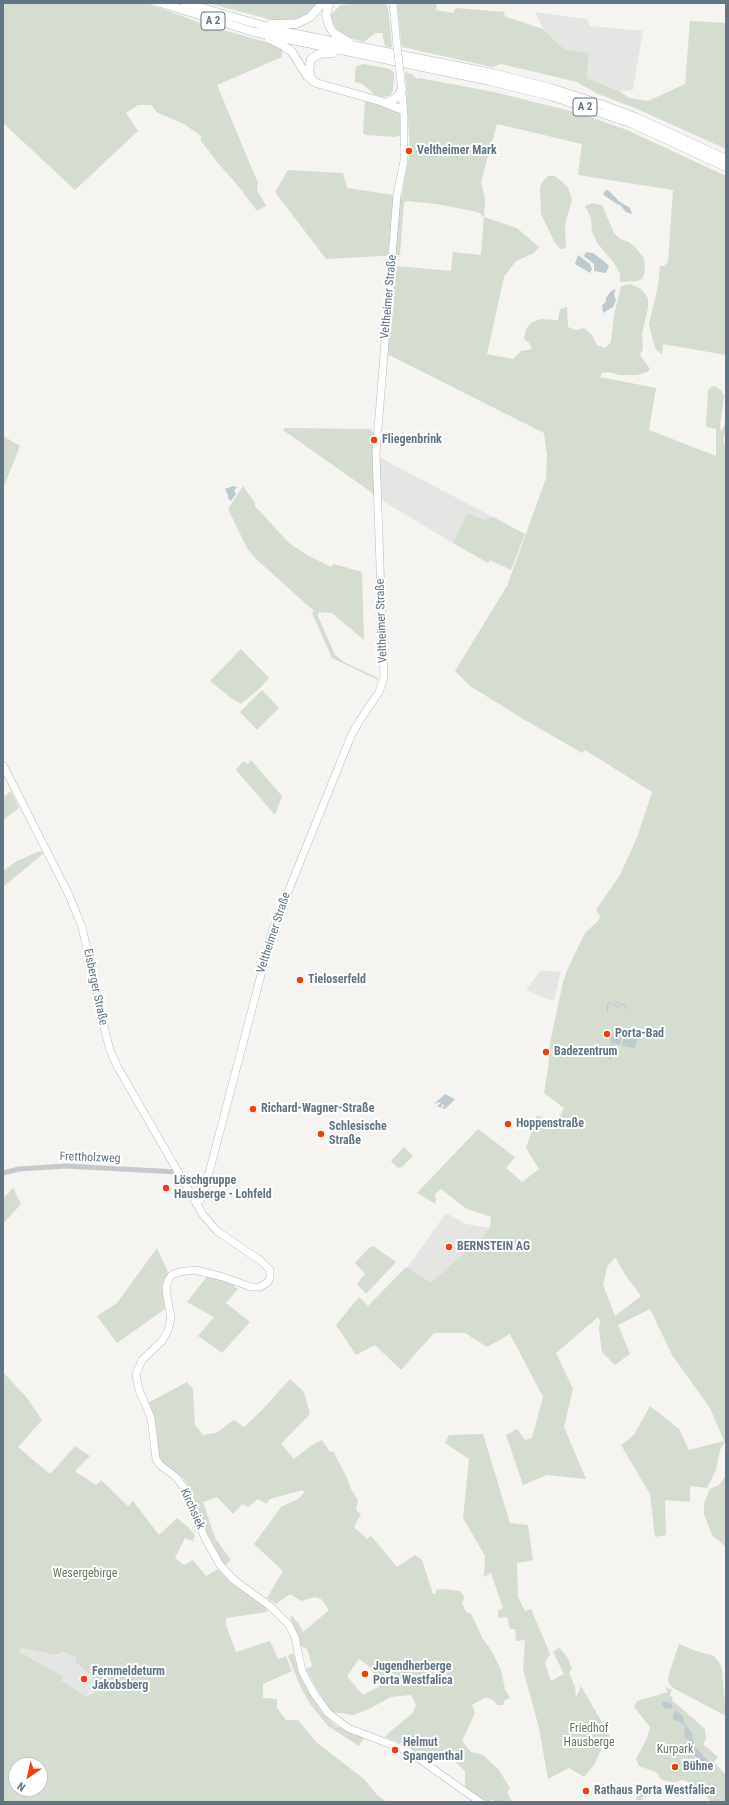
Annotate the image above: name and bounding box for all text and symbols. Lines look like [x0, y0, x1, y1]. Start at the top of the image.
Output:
road number: A 2 [201, 12, 225, 30]
road number: A 2 [573, 98, 597, 116]
place label: Veltheimer Mark [417, 144, 497, 158]
marker: Veltheimer Mark [404, 146, 414, 156]
street label: Veltheimer Straße [378, 254, 400, 340]
place label: Fliegenbrink [382, 433, 442, 447]
marker: Fliegenbrink [369, 435, 379, 445]
street label: Veltheimer Straße [373, 579, 391, 663]
street label: Veltheimer Straße [254, 891, 294, 975]
street label: Eisberger Straße [80, 947, 110, 1027]
place label: Tieloserfeld [308, 973, 366, 987]
marker: Tieloserfeld [295, 975, 305, 985]
place label: Porta-Bad [615, 1027, 664, 1041]
marker: Porta-Bad [602, 1029, 612, 1039]
place label: Badezentrum [554, 1045, 618, 1059]
marker: Badezentrum [541, 1047, 551, 1057]
place label: Richard-Wagner-Straße [261, 1102, 374, 1116]
marker: Richard-Wagner-Straße [248, 1104, 258, 1114]
place label: Hoppenstraße [516, 1117, 584, 1131]
marker: Hoppenstraße [503, 1119, 513, 1129]
place label: Schlesische Straße [329, 1120, 387, 1148]
marker: Schlesische Straße [316, 1129, 326, 1139]
street label: Frettholzweg [59, 1150, 121, 1166]
place label: Löschgruppe Hausberge - Lohfeld [174, 1174, 272, 1202]
marker: Löschgruppe Hausberge - Lohfeld [161, 1183, 171, 1193]
place label: BERNSTEIN AG [457, 1240, 530, 1254]
marker: BERNSTEIN AG [444, 1242, 454, 1252]
street label: Kirchsiek [177, 1486, 207, 1532]
park label: Wesergebirge [53, 1567, 117, 1581]
place label: Jugendherberge Porta Westfalica [373, 1660, 453, 1688]
place label: Fernmeldeturm Jakobsberg [92, 1665, 165, 1693]
marker: Jugendherberge Porta Westfalica [360, 1669, 370, 1679]
marker: Fernmeldeturm Jakobsberg [79, 1674, 89, 1684]
park label: Friedhof Hausberge [563, 1722, 615, 1750]
place label: Helmut Spangenthal [403, 1736, 463, 1764]
park label: Kurpark [657, 1743, 693, 1757]
marker: Helmut Spangenthal [390, 1745, 400, 1755]
north arrow [8, 1757, 48, 1797]
place label: Bühne [683, 1760, 713, 1774]
marker: Bühne [670, 1762, 680, 1772]
text: N [15, 1779, 28, 1794]
place label: Rathaus Porta Westfalica [594, 1784, 715, 1798]
marker: Rathaus Porta Westfalica [581, 1786, 591, 1796]

